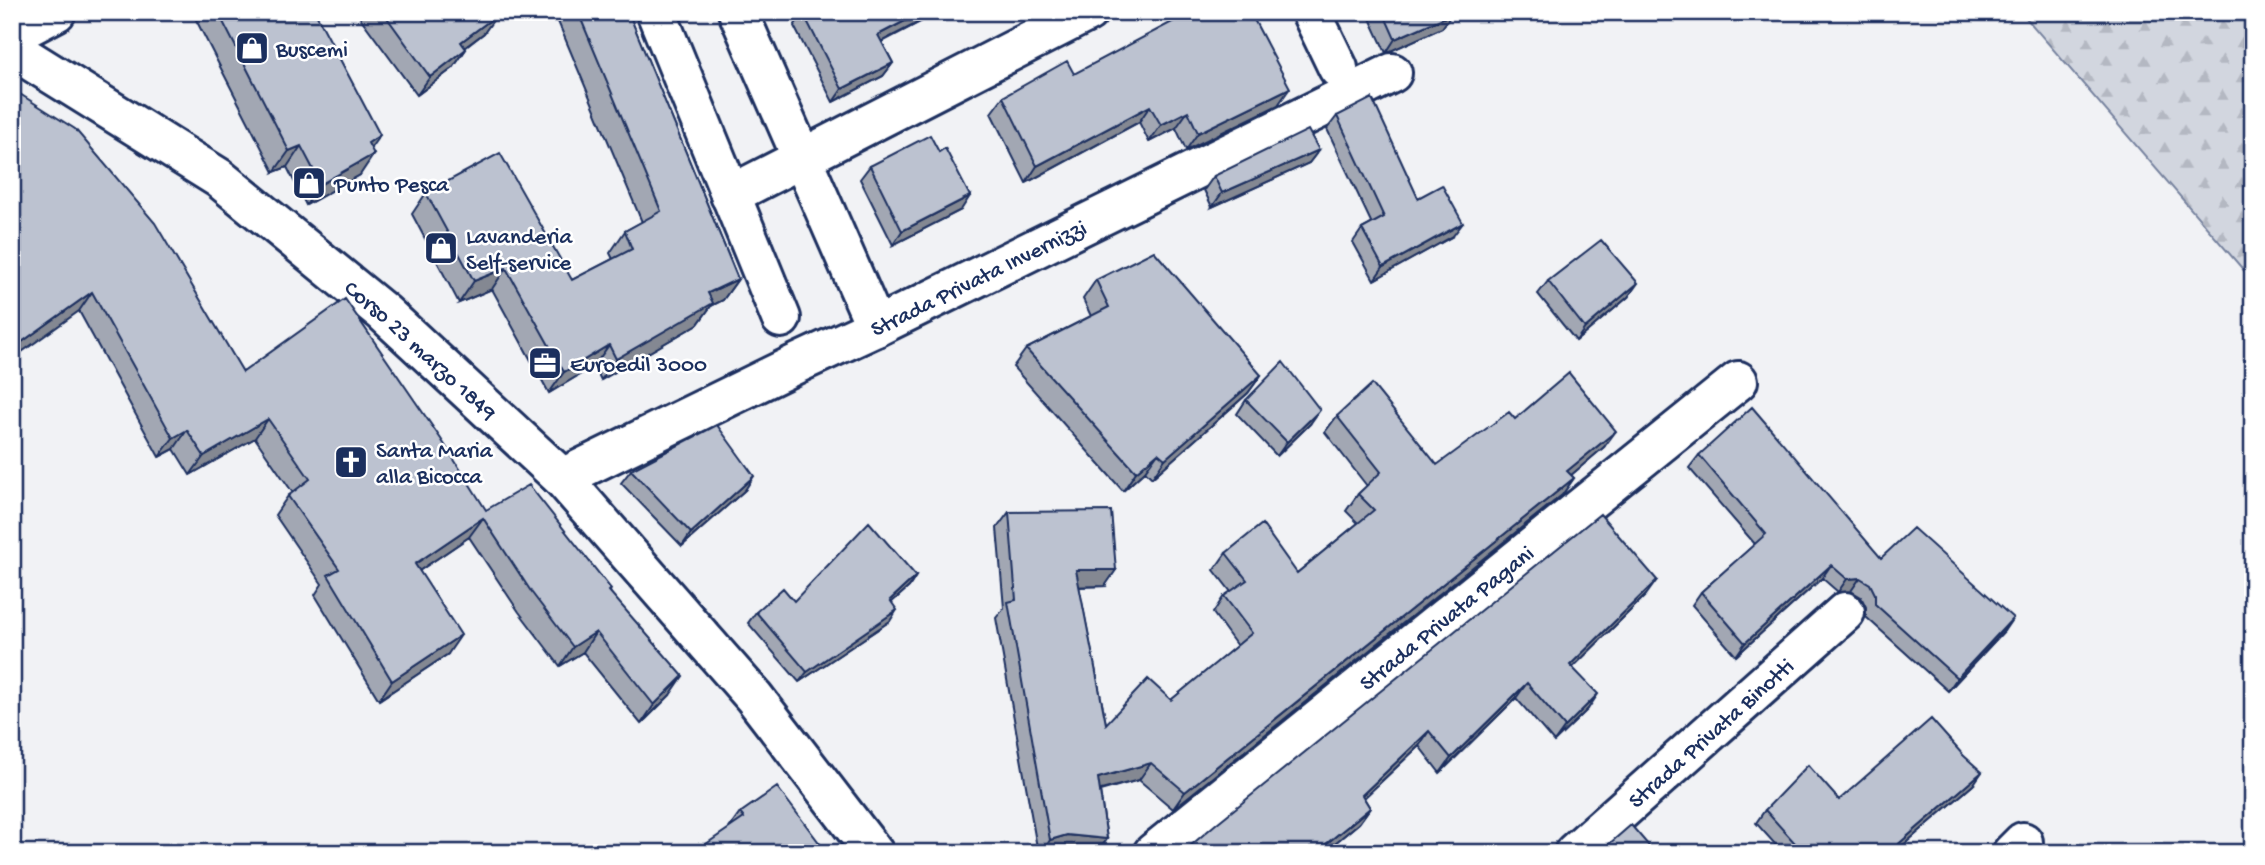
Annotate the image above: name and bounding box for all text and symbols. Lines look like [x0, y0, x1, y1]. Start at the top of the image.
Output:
shop icon: Buscemi [233, 29, 271, 67]
place label: Buscemi [275, 38, 348, 65]
shop icon: Punto Pesca [290, 164, 328, 202]
place label: Punto Pesca [333, 173, 450, 200]
street label: Strada Privata Invernizzi [867, 216, 1092, 344]
place label: Lavanderia Self-service [466, 225, 574, 278]
shop icon: Lavanderia Self-service [422, 229, 460, 267]
street label: Corso 23 marzo 1849 [338, 276, 501, 428]
office icon: Euroedil 3000 [526, 344, 564, 382]
place label: Euroedil 3000 [570, 353, 707, 380]
place label: Santa Maria alla Bicocca [376, 439, 494, 492]
church icon: Santa Maria alla Bicocca [332, 443, 370, 481]
street label: Strada Privata Pagani [1355, 541, 1541, 698]
street label: Strada Privata Binotti [1624, 654, 1801, 815]

